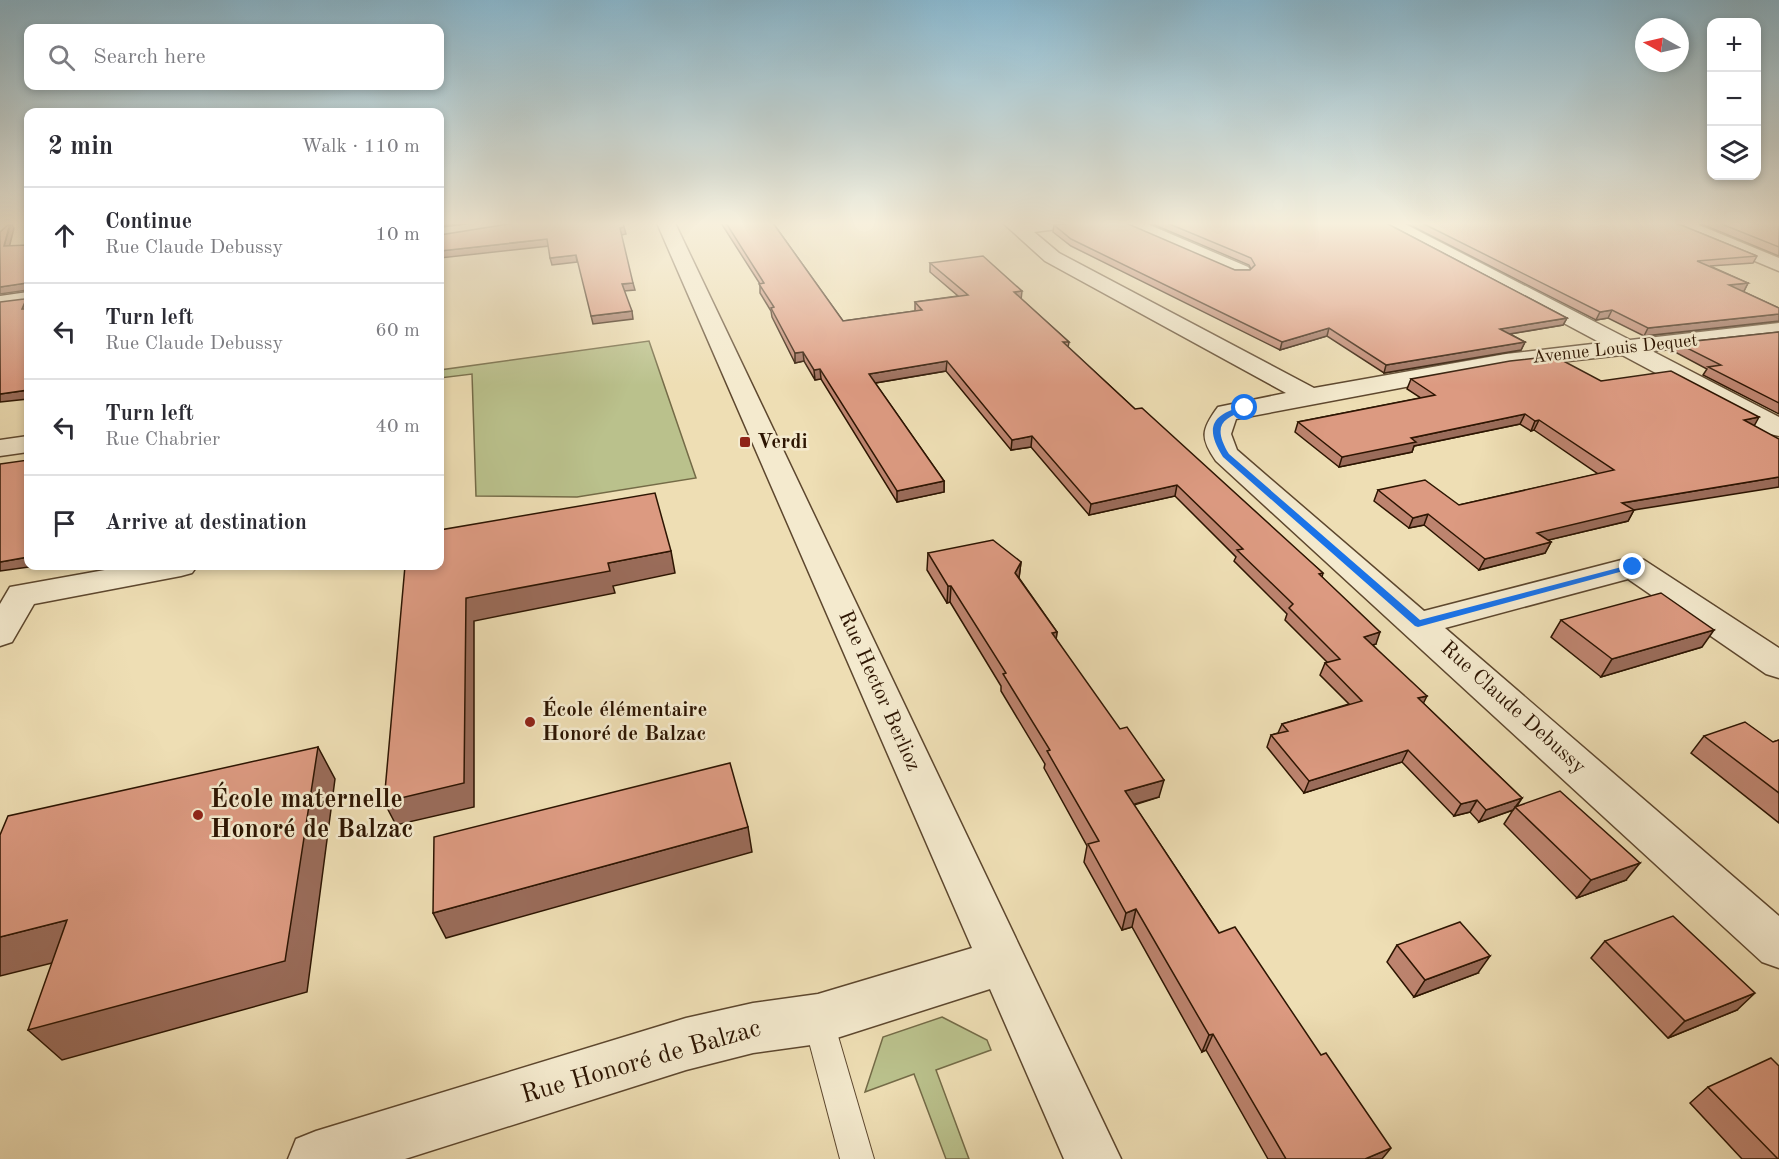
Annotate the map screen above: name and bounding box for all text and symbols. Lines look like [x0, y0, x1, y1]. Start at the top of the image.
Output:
north arrow [1635, 18, 1689, 72]
map controls [1707, 18, 1761, 180]
button: + [1707, 18, 1761, 72]
search box [24, 24, 444, 90]
icon: search [45, 41, 78, 74]
text: Search here [93, 46, 206, 68]
button: − [1707, 72, 1761, 126]
button: layers [1707, 126, 1761, 180]
text: 2 min [48, 134, 113, 160]
text: Walk · 110 m [301, 137, 420, 157]
text: Continue [105, 211, 192, 233]
icon: ahead [48, 219, 81, 252]
text: 10 m [375, 225, 420, 245]
text: Rue Claude Debussy [105, 238, 283, 258]
text: Turn left [105, 307, 194, 329]
icon: left [48, 315, 81, 348]
text: 60 m [375, 321, 420, 341]
street label: Avenue Louis Dequet [1531, 331, 1699, 367]
text: Rue Claude Debussy [105, 334, 283, 354]
route start [1231, 394, 1257, 420]
text: Turn left [105, 403, 194, 425]
icon: left [48, 411, 81, 444]
text: 40 m [375, 417, 420, 437]
text: Rue Chabrier [105, 430, 220, 450]
place label: Verdi [757, 432, 808, 453]
marker: Verdi [738, 435, 752, 449]
icon: arrive [48, 507, 81, 540]
text: Arrive at destination [105, 512, 307, 534]
route end [1619, 553, 1645, 579]
street label: Rue Hector Berlioz [834, 608, 924, 774]
street label: Rue Claude Debussy [1436, 638, 1590, 778]
place label: École élémentaire Honoré de Balzac [542, 696, 707, 745]
marker: École élémentaire Honoré de Balzac [523, 715, 537, 729]
place label: École maternelle Honoré de Balzac [210, 781, 413, 843]
marker: École maternelle Honoré de Balzac [191, 808, 205, 822]
street label: Rue Honoré de Balzac [518, 1015, 764, 1109]

